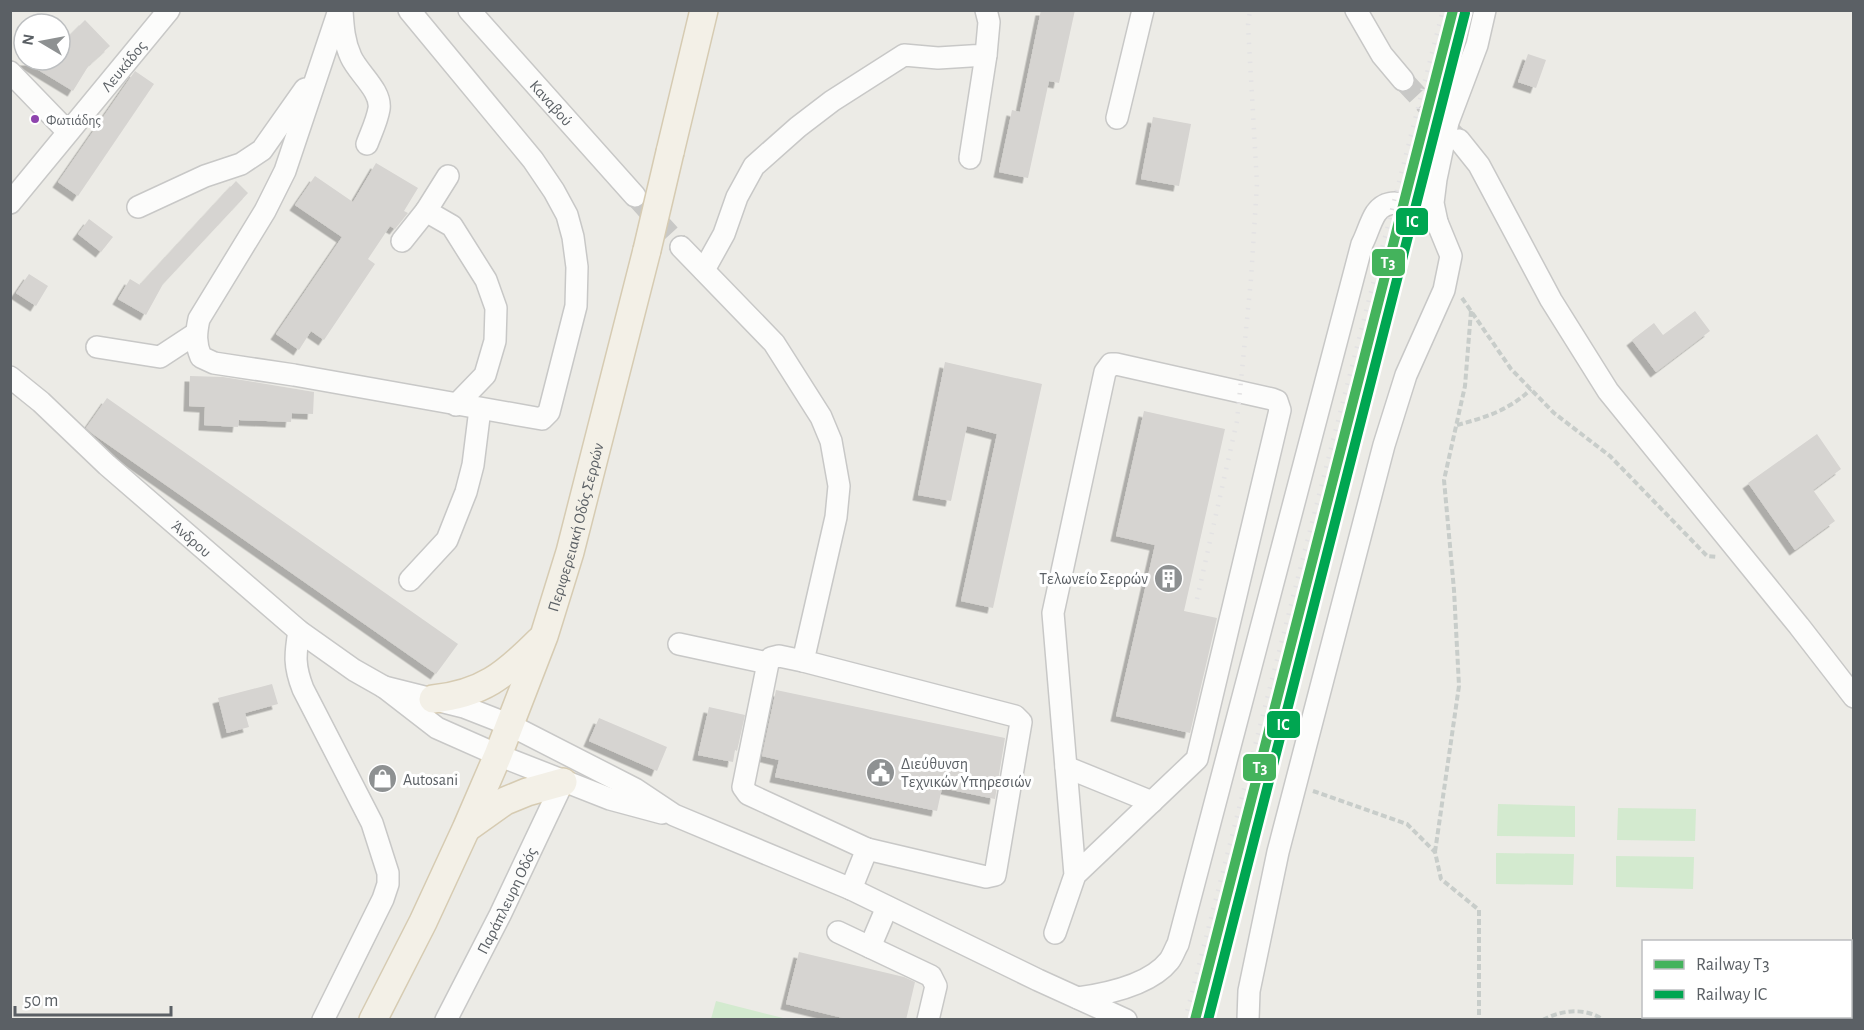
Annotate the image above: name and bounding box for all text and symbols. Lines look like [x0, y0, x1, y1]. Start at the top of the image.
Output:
north arrow [12, 12, 72, 72]
text: N [19, 33, 37, 46]
street label: Λευκάδος [98, 38, 150, 95]
street label: Καναβού [526, 77, 575, 129]
marker: Φωτιάδης [29, 113, 41, 125]
place label: Φωτιάδης [46, 114, 102, 128]
line badge: IC [1395, 207, 1429, 236]
text: IC [1406, 214, 1419, 230]
line badge: T3 [1371, 248, 1406, 277]
text: T3 [1381, 255, 1396, 271]
street label: Περιφερειακή Οδός Σερρών [545, 441, 607, 614]
street label: Άνδρου [168, 517, 214, 560]
building icon: Τελωνείο Σερρών [1153, 562, 1185, 594]
place label: Τελωνείο Σερρών [1039, 571, 1148, 587]
line badge: IC [1266, 710, 1301, 739]
text: IC [1277, 717, 1290, 733]
line badge: T3 [1242, 753, 1277, 782]
public building icon: Διεύθυνση Τεχνικών Υπηρεσιών [864, 756, 896, 788]
place label: Διεύθυνση Τεχνικών Υπηρεσιών [901, 756, 1032, 790]
text: T3 [1253, 760, 1268, 776]
shop icon: Autosani [366, 763, 398, 795]
place label: Autosani [403, 772, 458, 788]
street label: Παράπλευρη Οδός [474, 845, 541, 957]
legend [1642, 940, 1852, 1018]
text: Railway T3 [1696, 956, 1770, 974]
scale bar [15, 979, 171, 1017]
text: Railway IC [1696, 986, 1767, 1004]
text: 50 m [24, 992, 58, 1010]

